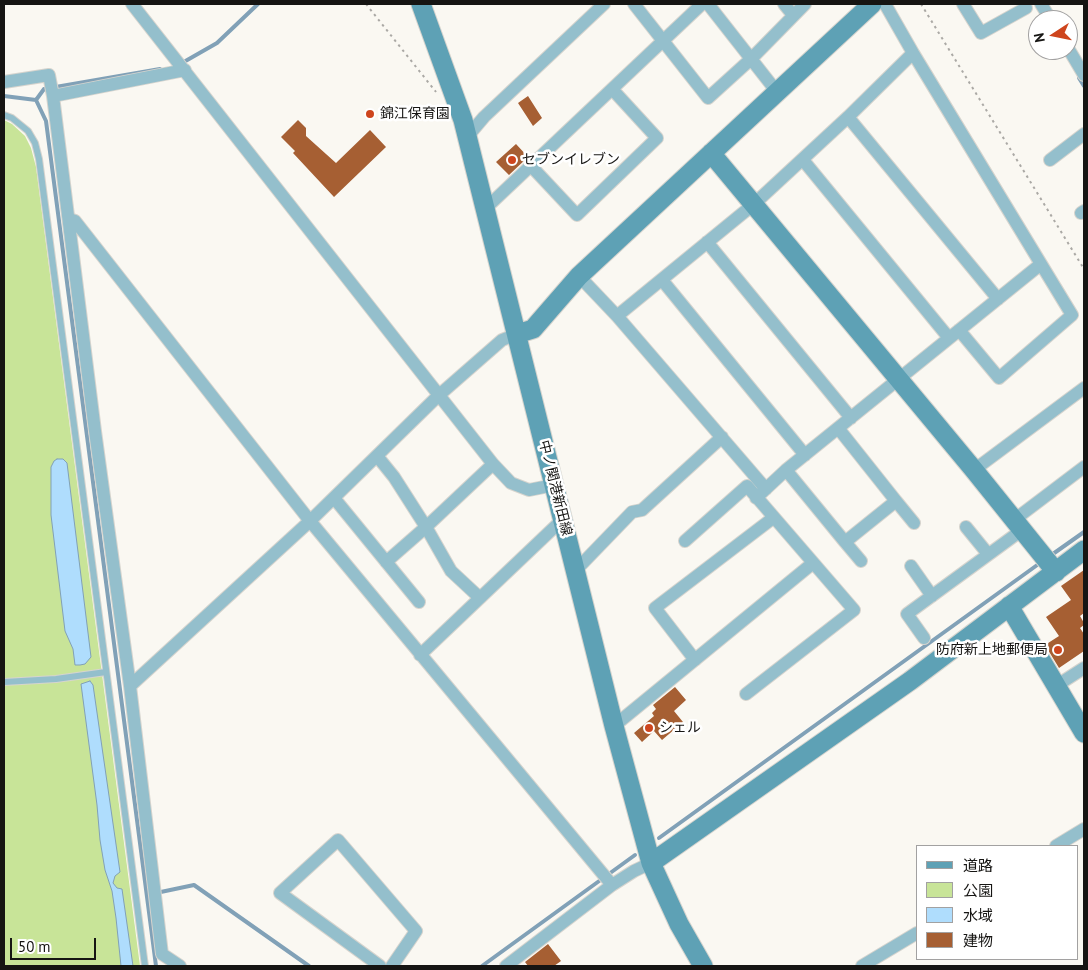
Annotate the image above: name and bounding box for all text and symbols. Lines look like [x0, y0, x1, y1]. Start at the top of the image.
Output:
north arrow [1028, 10, 1078, 60]
text: N [1030, 31, 1049, 44]
place label: 錦江保育園 [380, 106, 450, 122]
marker: 錦江保育園 [364, 108, 376, 120]
place label: セブンイレブン [522, 152, 620, 168]
marker: セブンイレブン [506, 154, 518, 166]
street label: 中ノ関港新田線 [535, 438, 575, 538]
place label: 防府新上地郵便局 [936, 642, 1048, 658]
marker: 防府新上地郵便局 [1052, 644, 1064, 656]
place label: シェル [659, 720, 701, 736]
marker: シェル [643, 722, 655, 734]
legend [916, 845, 1078, 960]
text: 道路 [963, 856, 993, 875]
text: 公園 [963, 881, 993, 900]
text: 水域 [963, 906, 993, 925]
scale bar [12, 928, 99, 960]
text: 建物 [963, 931, 993, 950]
text: 50 m [18, 937, 51, 956]

